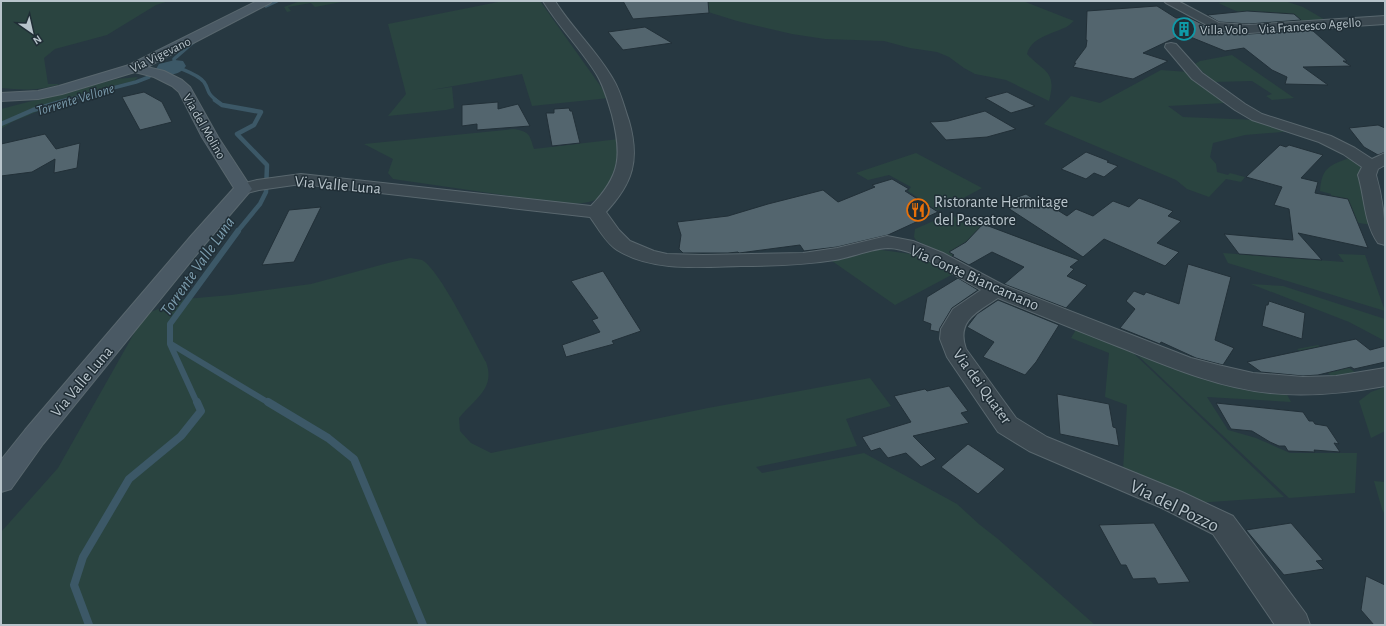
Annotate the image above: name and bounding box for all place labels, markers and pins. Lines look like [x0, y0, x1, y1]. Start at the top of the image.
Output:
building icon: Villa Volo [1171, 16, 1197, 42]
place label: Villa Volo [1200, 24, 1248, 37]
place label: Ristorante Hermitage del Passatore [934, 194, 1068, 228]
restaurant icon: Ristorante Hermitage del Passatore [905, 197, 931, 223]

